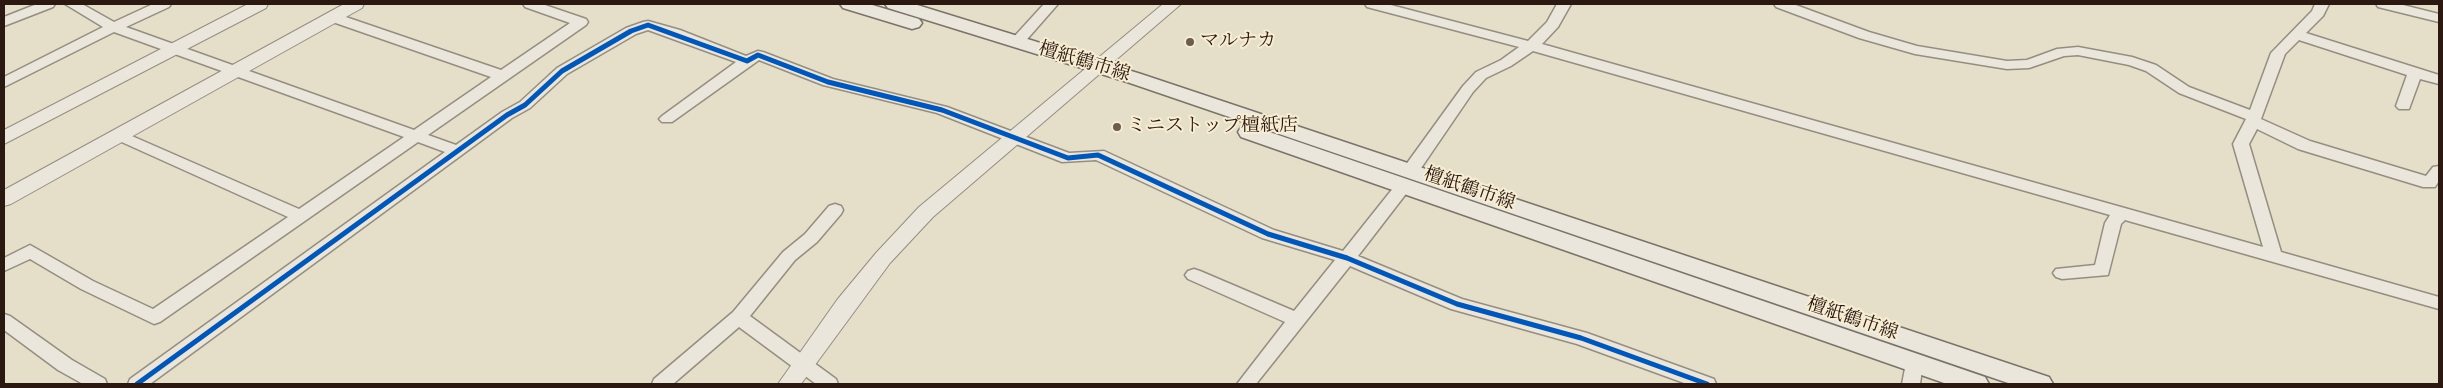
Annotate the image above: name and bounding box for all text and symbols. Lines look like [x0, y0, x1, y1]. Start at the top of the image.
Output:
place label: マルナカ [1200, 31, 1276, 53]
marker: マルナカ [1184, 36, 1196, 48]
street label: 檀紙鶴市線 [1035, 38, 1133, 88]
place label: ミニストップ檀紙店 [1127, 116, 1298, 138]
marker: ミニストップ檀紙店 [1111, 121, 1123, 133]
street label: 檀紙鶴市線 [1420, 164, 1518, 216]
street label: 檀紙鶴市線 [1803, 294, 1901, 346]

